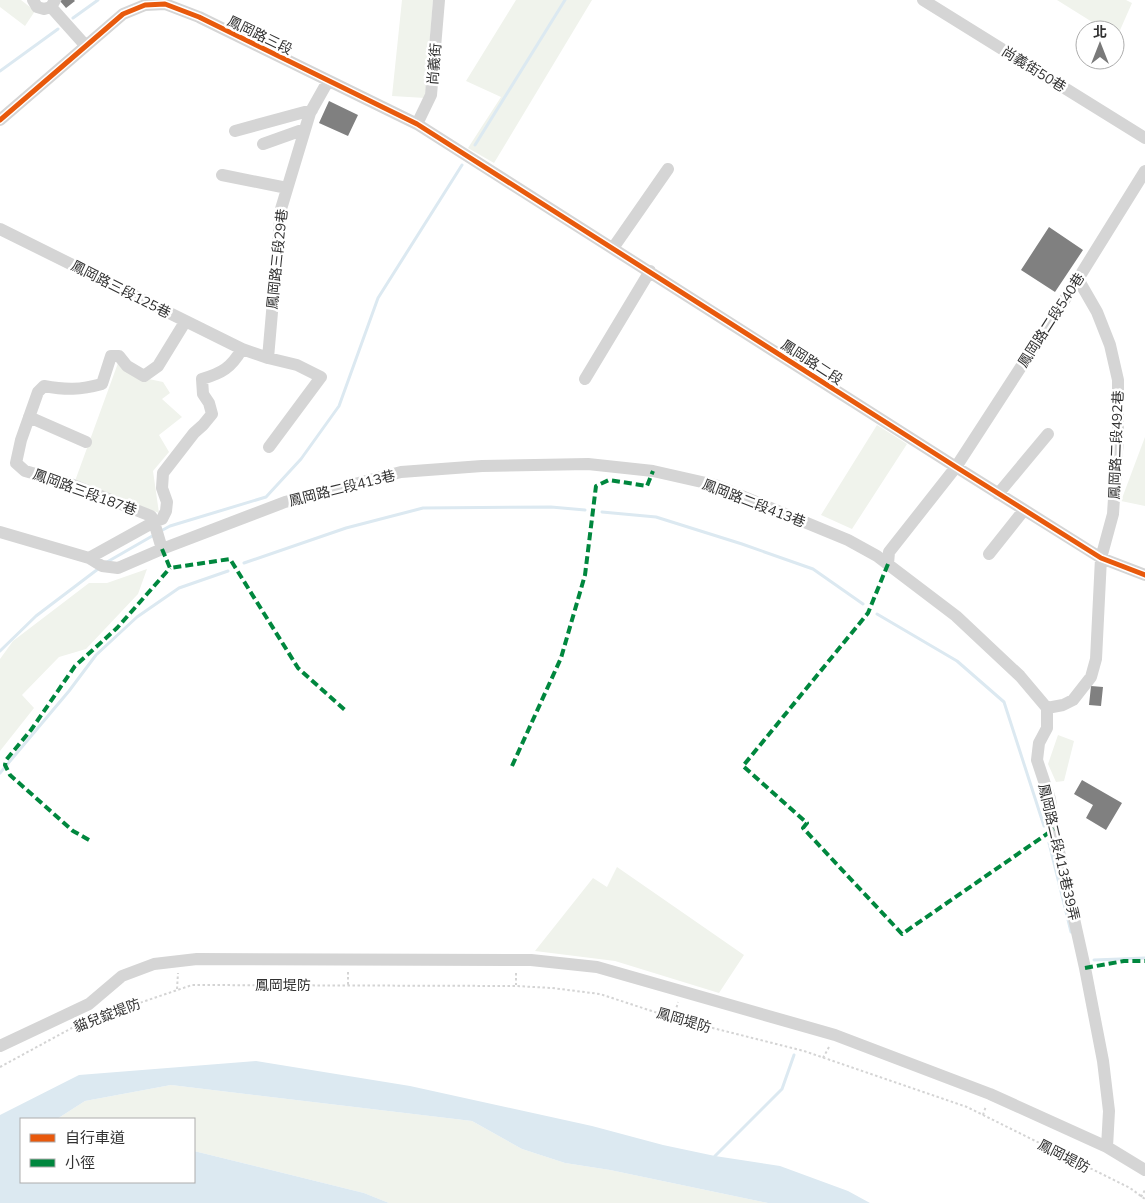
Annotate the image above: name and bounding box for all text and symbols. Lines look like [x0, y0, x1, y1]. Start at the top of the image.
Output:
street label: 鳳岡路三段 [225, 12, 295, 58]
north arrow [1075, 20, 1125, 70]
text: 北 [1093, 23, 1107, 41]
street label: 尚義街 [423, 42, 445, 86]
street label: 尚義街50巷 [998, 42, 1070, 96]
street label: 鳳岡路三段29巷 [263, 208, 291, 310]
street label: 鳳岡路三段125巷 [68, 256, 174, 322]
street label: 鳳岡路二段540巷 [1014, 269, 1088, 371]
street label: 鳳岡路二段 [778, 335, 846, 389]
street label: 鳳岡路二段492巷 [1105, 390, 1127, 500]
street label: 鳳岡路三段187巷 [31, 465, 139, 519]
street label: 鳳岡路二段413巷 [287, 466, 397, 510]
street label: 鳳岡路二段413巷 [700, 475, 808, 531]
street label: 鳳岡路二段413巷39弄 [1034, 782, 1084, 922]
street label: 鳳岡堤防 [255, 976, 311, 994]
street label: 貓兒錠堤防 [71, 994, 143, 1036]
street label: 鳳岡堤防 [655, 1004, 713, 1036]
legend [20, 1118, 195, 1183]
text: 自行車道 [65, 1128, 125, 1147]
street label: 鳳岡堤防 [1035, 1135, 1093, 1177]
text: 小徑 [65, 1153, 95, 1172]

